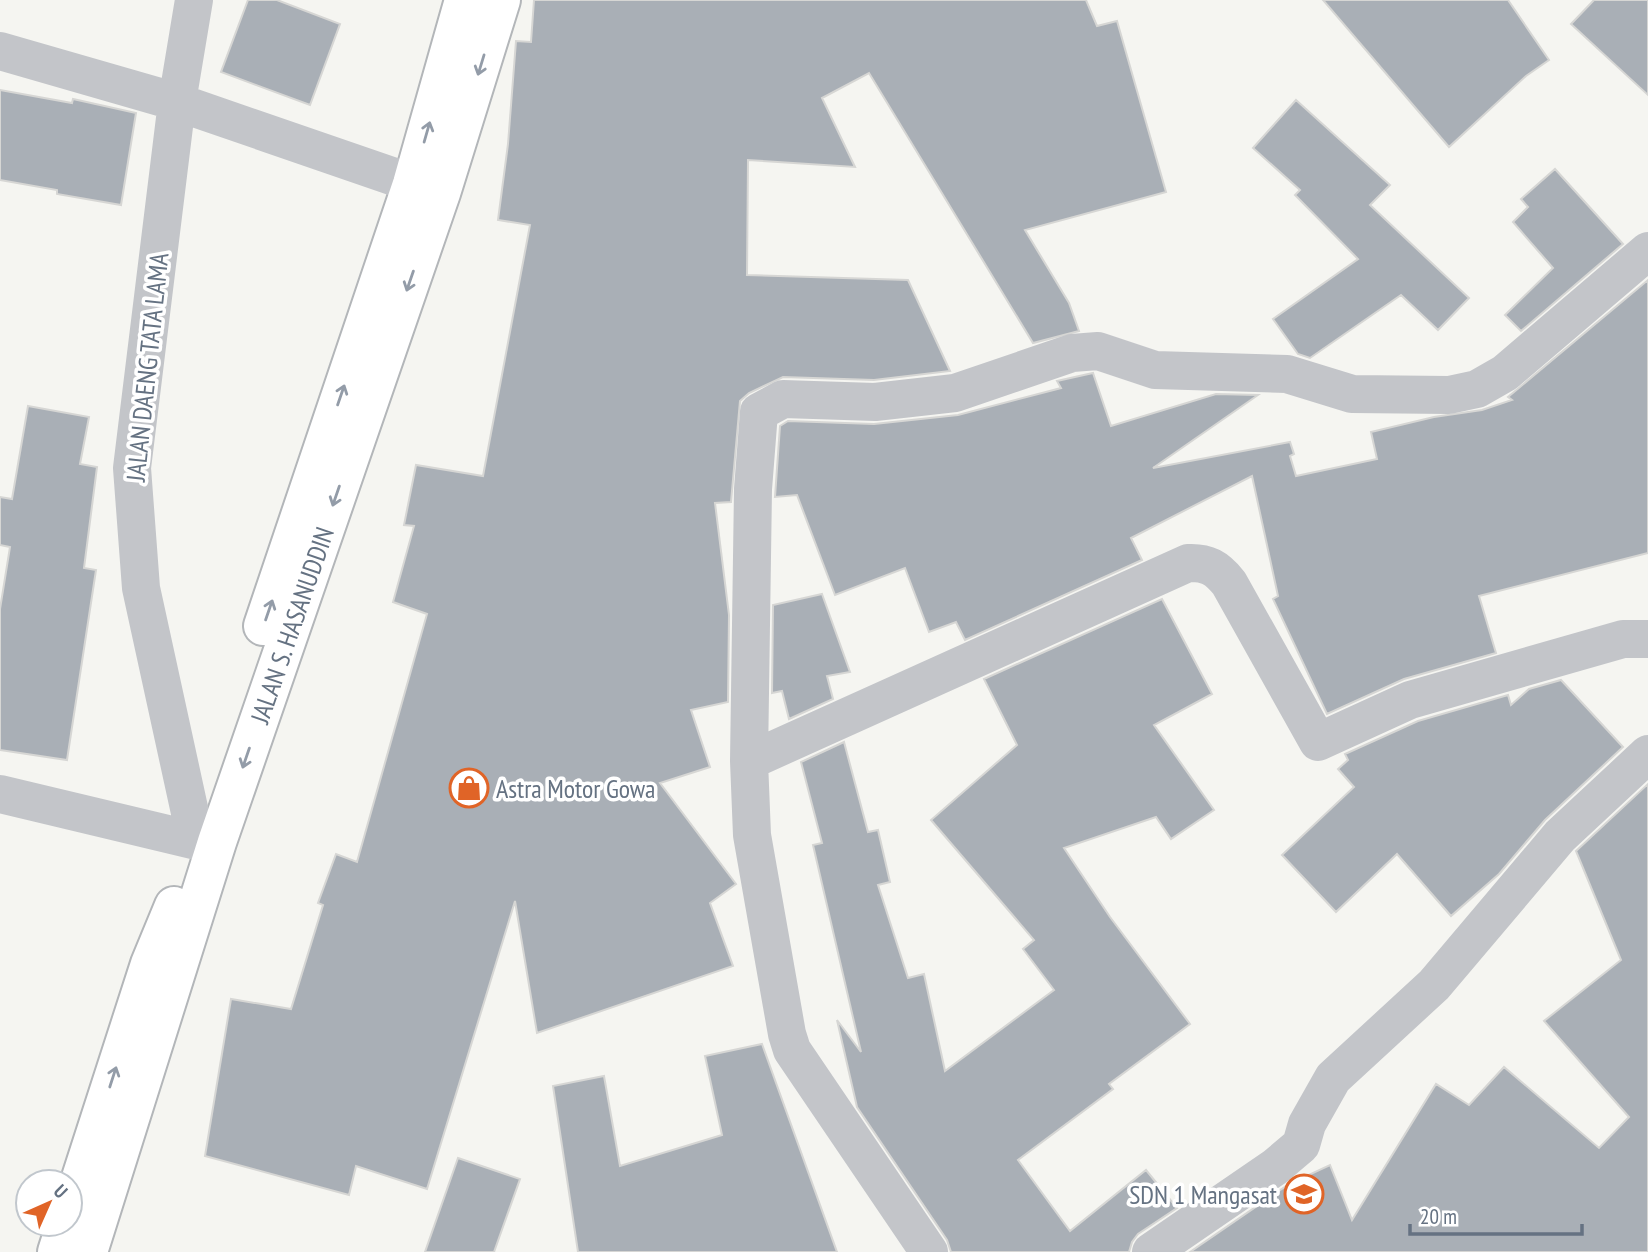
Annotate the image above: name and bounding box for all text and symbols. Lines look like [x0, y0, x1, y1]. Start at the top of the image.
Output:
one-way arrow [474, 54, 487, 76]
one-way arrow [421, 121, 434, 143]
street label: JALAN DAENG TATA LAMA [118, 250, 175, 484]
one-way arrow [403, 270, 415, 292]
one-way arrow [336, 384, 348, 406]
one-way arrow [329, 485, 341, 507]
street label: JALAN S. HASANUDDIN [243, 523, 341, 728]
one-way arrow [264, 600, 276, 622]
one-way arrow [239, 746, 251, 768]
shop icon: Astra Motor Gowa [448, 767, 490, 809]
place label: Astra Motor Gowa [496, 772, 655, 805]
one-way arrow [107, 1066, 120, 1088]
north arrow [14, 1168, 84, 1238]
school or university icon: SDN 1 Mangasat [1283, 1173, 1325, 1215]
place label: SDN 1 Mangasat [1129, 1178, 1277, 1211]
text: U [49, 1179, 73, 1203]
scale bar [1410, 1192, 1582, 1236]
text: 20 m [1420, 1203, 1457, 1230]

